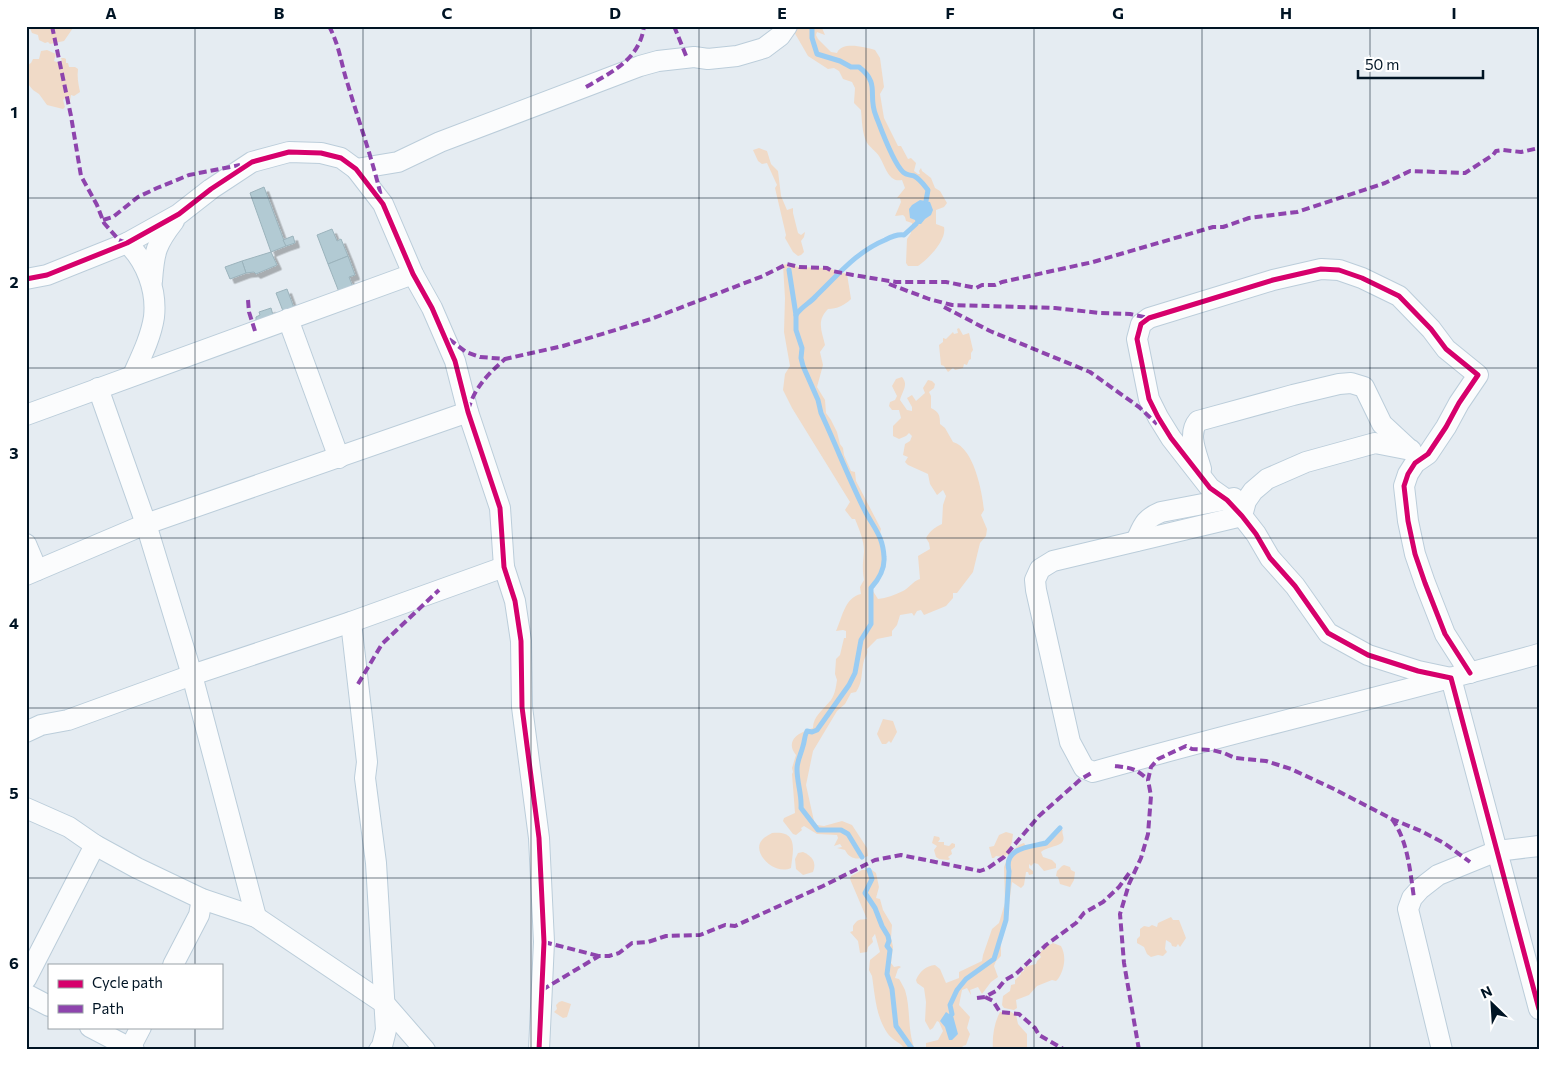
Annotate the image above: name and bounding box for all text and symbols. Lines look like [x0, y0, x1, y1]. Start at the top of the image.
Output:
text: A [105, 3, 117, 22]
text: B [274, 3, 285, 22]
text: C [442, 3, 453, 22]
text: D [609, 3, 621, 22]
text: E [777, 3, 787, 22]
text: F [945, 3, 955, 22]
text: G [1112, 3, 1124, 22]
text: H [1280, 3, 1292, 22]
text: I [1451, 3, 1457, 22]
scale bar [1358, 48, 1482, 80]
text: 50 m [1365, 55, 1399, 73]
text: 1 [10, 102, 18, 121]
text: 2 [9, 272, 19, 291]
text: 3 [9, 443, 19, 462]
text: 4 [9, 613, 19, 632]
text: 5 [9, 783, 19, 802]
text: 6 [9, 953, 19, 972]
legend [48, 964, 222, 1028]
text: Cycle path [92, 973, 163, 991]
north arrow [1468, 978, 1518, 1028]
text: N [1478, 982, 1495, 1002]
text: Path [92, 999, 124, 1017]

